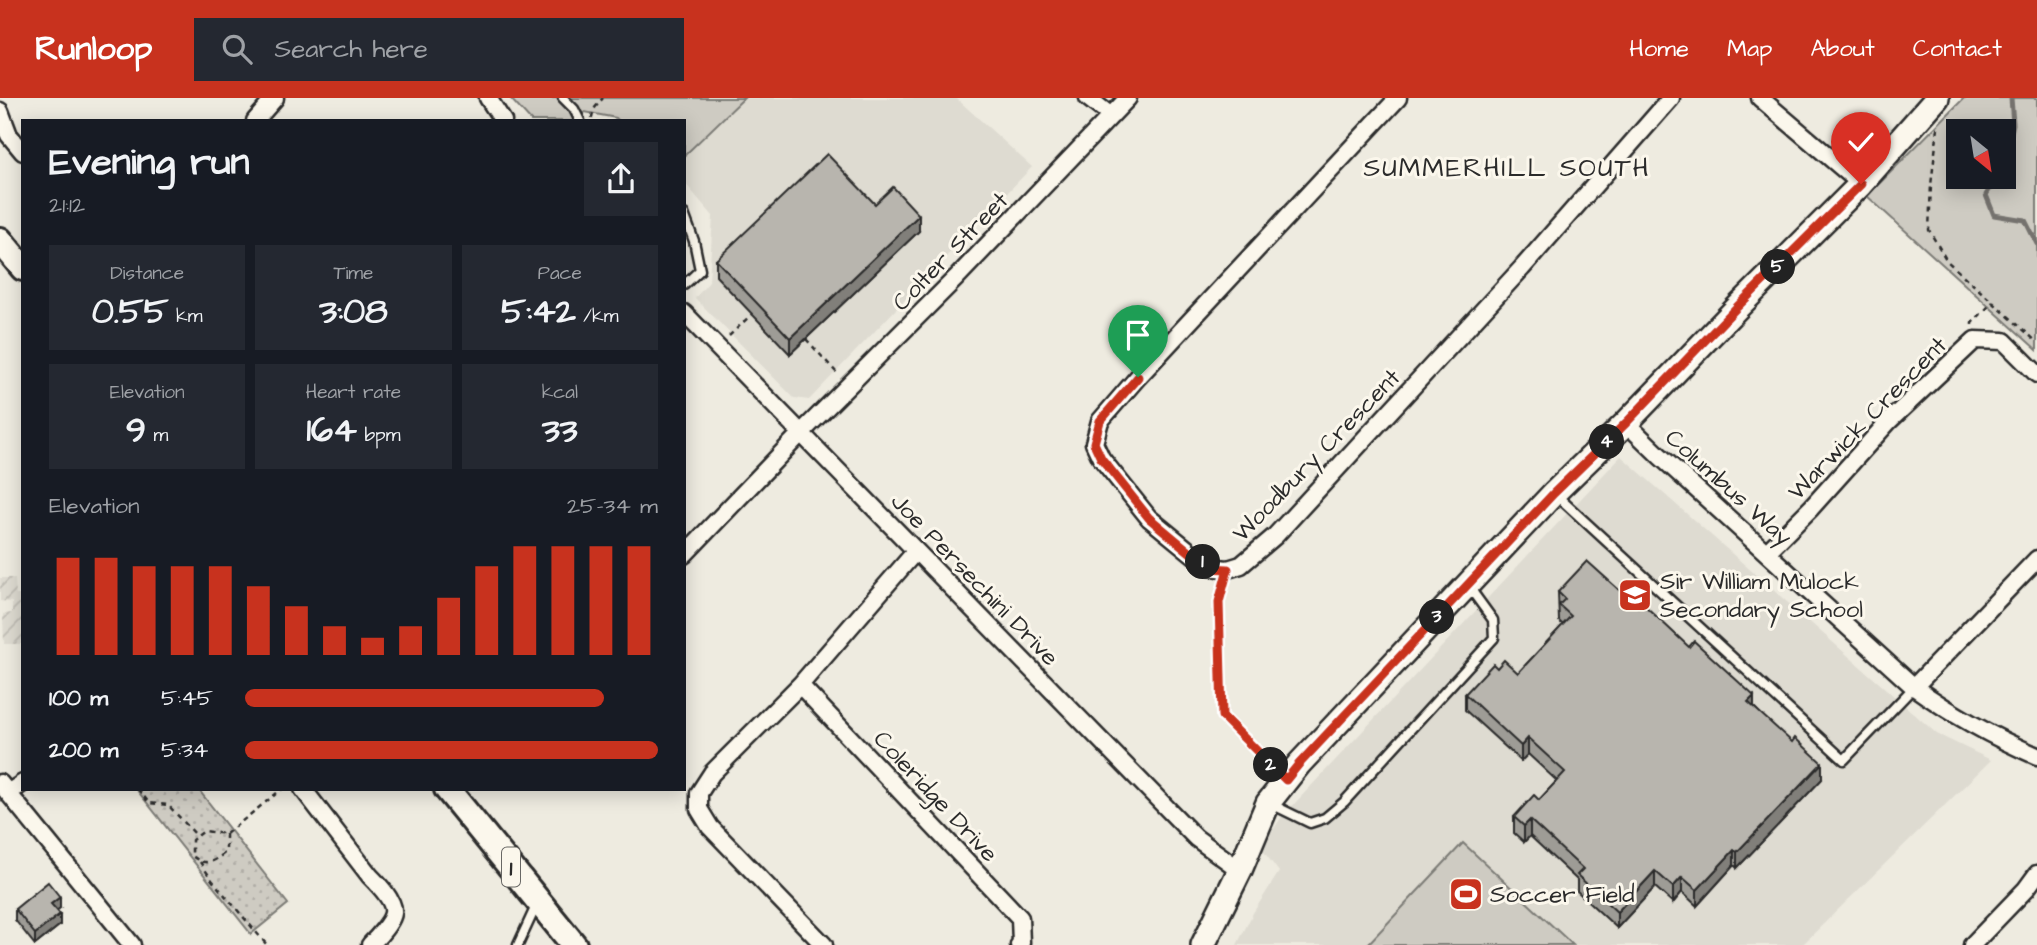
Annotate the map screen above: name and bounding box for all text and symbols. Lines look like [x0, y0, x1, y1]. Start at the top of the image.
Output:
search box [194, 18, 684, 81]
text: Runloop [35, 26, 152, 72]
icon: search [218, 30, 256, 68]
text: Search here [274, 31, 428, 67]
text: Home [1629, 32, 1689, 66]
text: Map [1727, 32, 1772, 66]
text: About [1810, 32, 1875, 66]
text: Contact [1913, 32, 2002, 66]
pin [1831, 112, 1891, 184]
north arrow [1946, 119, 2016, 189]
map controls [1946, 119, 2016, 189]
icon: check [1842, 123, 1880, 161]
text: Evening run [49, 137, 250, 189]
button: share [584, 142, 658, 216]
district label: SUMMERHILL SOUTH [1364, 150, 1651, 186]
street label: Colter Street [885, 184, 1017, 319]
text: 21:12 [49, 189, 85, 221]
pin: 5 [1760, 250, 1796, 284]
text: 5 [1771, 253, 1784, 280]
text: Distance [110, 260, 184, 287]
text: Time [334, 260, 373, 287]
text: Pace [538, 260, 582, 287]
text: 0.55 [92, 287, 168, 336]
text: 3:08 [319, 287, 388, 336]
text: 5:42 [501, 287, 576, 336]
text: km [168, 303, 202, 330]
text: /km [576, 303, 618, 330]
pin [1108, 305, 1168, 377]
icon: arrive [1119, 316, 1157, 354]
street label: Warwick Crescent [1781, 329, 1955, 508]
street label: Woodbury Crescent [1225, 361, 1409, 550]
text: Elevation [110, 379, 185, 406]
text: Heart rate [306, 379, 401, 406]
text: kcal [542, 379, 578, 406]
text: 9 [126, 406, 146, 455]
text: 164 [307, 406, 357, 455]
text: 33 [542, 406, 578, 455]
street label: Columbus Way [1657, 421, 1799, 555]
text: m [146, 422, 168, 449]
text: bpm [357, 422, 400, 449]
pin: 4 [1590, 424, 1624, 460]
text: 4 [1600, 428, 1613, 455]
street label: Joe Persechini Drive [882, 485, 1066, 674]
text: Elevation [49, 490, 140, 522]
text: 25–34 m [567, 490, 658, 522]
pin: 1 [1186, 545, 1220, 580]
text: 1 [1201, 548, 1204, 575]
place label: Sir William Mulock Secondary School [1660, 565, 1863, 628]
school or university icon: Sir William Mulock Secondary School [1616, 576, 1654, 614]
pin: 3 [1420, 600, 1454, 634]
text: 3 [1432, 603, 1441, 630]
text: 100 m [49, 682, 108, 714]
text: 5:45 [161, 682, 213, 714]
street label: Coleridge Drive [864, 723, 1005, 871]
text: 200 m [49, 734, 118, 766]
text: 5:34 [161, 734, 208, 766]
pin: 2 [1254, 748, 1288, 782]
text: 2 [1265, 751, 1276, 778]
road number: 1 [502, 848, 520, 887]
sports icon: Soccer Field [1447, 875, 1485, 913]
place label: Soccer Field [1490, 878, 1634, 912]

